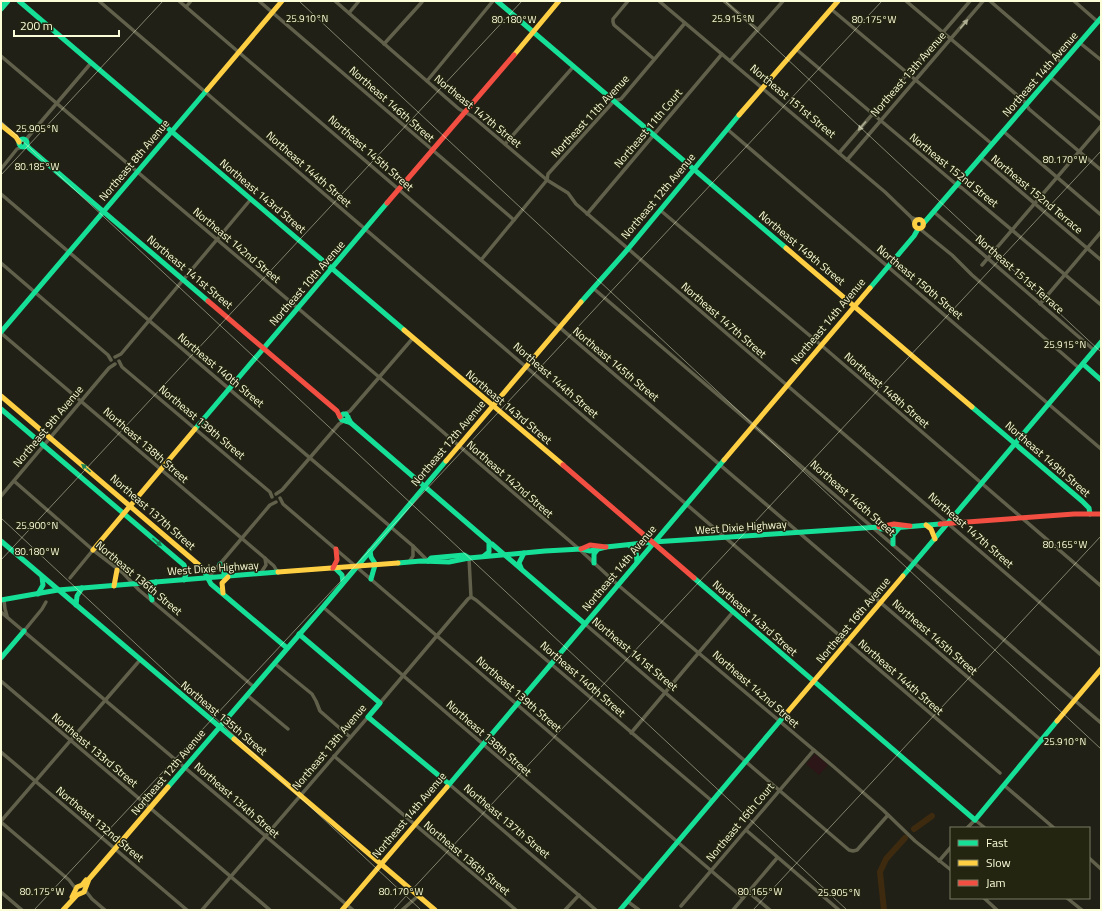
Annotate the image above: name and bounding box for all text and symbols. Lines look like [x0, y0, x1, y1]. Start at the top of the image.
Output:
text: 25.910°N [286, 11, 328, 26]
text: 25.915°N [712, 11, 754, 26]
scale bar [14, 12, 119, 38]
text: 80.180°W [492, 12, 536, 27]
text: 80.175°W [852, 12, 896, 27]
text: 200 m [20, 16, 53, 35]
one-way arrow [959, 19, 968, 29]
street label: Northeast 13th Avenue [866, 28, 950, 120]
street label: Northeast 14th Avenue [998, 28, 1082, 120]
street label: Northeast 151st Street [747, 60, 839, 142]
street label: Northeast 146th Street [346, 62, 438, 146]
street label: Northeast 147th Street [431, 71, 525, 151]
street label: Northeast 11th Avenue [547, 71, 633, 161]
street label: Northeast 11th Court [610, 85, 686, 171]
street label: Northeast 145th Street [325, 111, 417, 195]
street label: Northeast 8th Avenue [95, 115, 173, 204]
text: 25.905°N [16, 121, 58, 136]
one-way arrow [857, 121, 867, 131]
street label: Northeast 144th Street [263, 127, 355, 211]
street label: Northeast 152nd Street [906, 129, 1002, 211]
street label: Northeast 12th Avenue [617, 149, 699, 243]
street label: Northeast 152nd Terrace [988, 151, 1087, 238]
text: 80.170°W [1043, 152, 1087, 167]
street label: Northeast 143rd Street [217, 155, 310, 237]
text: 80.185°W [15, 159, 59, 174]
street label: Northeast 142nd Street [190, 203, 284, 287]
street label: Northeast 149th Street [755, 207, 849, 289]
street label: Northeast 141st Street [144, 231, 236, 313]
street label: Northeast 151st Terrace [972, 231, 1068, 317]
street label: Northeast 10th Avenue [265, 237, 349, 329]
street label: Northeast 150th Street [873, 241, 967, 323]
street label: Northeast 14th Avenue [787, 274, 869, 368]
street label: Northeast 147th Street [678, 278, 770, 362]
street label: Northeast 145th Street [569, 323, 663, 405]
street label: Northeast 140th Street [174, 329, 268, 411]
text: 25.915°N [1044, 337, 1086, 352]
street label: Northeast 144th Street [510, 338, 602, 422]
street label: Northeast 148th Street [841, 348, 933, 432]
street label: Northeast 143rd Street [463, 366, 556, 448]
street label: Northeast 9th Avenue [9, 381, 87, 470]
street label: Northeast 139th Street [155, 381, 249, 463]
street label: Northeast 12th Avenue [407, 396, 489, 490]
street label: Northeast 138th Street [100, 403, 192, 487]
street label: Northeast 149th Street [1002, 417, 1094, 501]
street label: Northeast 142nd Street [463, 437, 557, 521]
street label: Northeast 146th Street [807, 456, 899, 540]
one-way arrow [81, 463, 91, 472]
street label: Northeast 137th Street [107, 470, 199, 554]
street label: Northeast 147th Street [925, 488, 1017, 572]
street label: West Dixie Highway [695, 516, 788, 538]
text: 25.900°N [16, 518, 58, 533]
street label: Northeast 14th Avenue [578, 521, 660, 615]
street label: Northeast 136th Street [92, 537, 186, 619]
one-way arrow [151, 537, 162, 546]
text: 80.165°W [1043, 537, 1087, 552]
text: 80.180°W [15, 544, 59, 559]
street label: West Dixie Highway [167, 557, 260, 579]
street label: Northeast 16th Avenue [812, 573, 894, 667]
street label: Northeast 143rd Street [709, 577, 801, 660]
street label: Northeast 145th Street [889, 595, 981, 679]
street label: Northeast 141st Street [589, 613, 681, 695]
street label: Northeast 144th Street [855, 635, 947, 719]
street label: Northeast 140th Street [537, 637, 629, 721]
street label: Northeast 142nd Street [709, 647, 803, 731]
street label: Northeast 139th Street [473, 652, 565, 736]
street label: Northeast 135th Street [177, 677, 271, 759]
street label: Northeast 138th Street [443, 696, 535, 780]
street label: Northeast 13th Avenue [288, 700, 370, 794]
street label: Northeast 133rd Street [49, 709, 142, 791]
street label: Northeast 12th Avenue [127, 725, 209, 819]
text: 25.910°N [1044, 734, 1086, 749]
street label: Northeast 134th Street [191, 758, 283, 842]
street label: Northeast 14th Avenue [368, 768, 450, 862]
street label: Northeast 16th Court [702, 779, 778, 865]
street label: Northeast 137th Street [460, 780, 554, 862]
street label: Northeast 132nd Street [53, 782, 147, 866]
street label: Northeast 136th Street [420, 817, 514, 899]
legend [950, 827, 1090, 899]
text: Fast [986, 833, 1009, 852]
text: Slow [986, 853, 1011, 872]
text: Jam [986, 873, 1006, 892]
text: 80.175°W [20, 884, 64, 899]
text: 80.170°W [379, 884, 423, 899]
text: 80.165°W [738, 884, 782, 899]
text: 25.905°N [818, 885, 860, 900]

